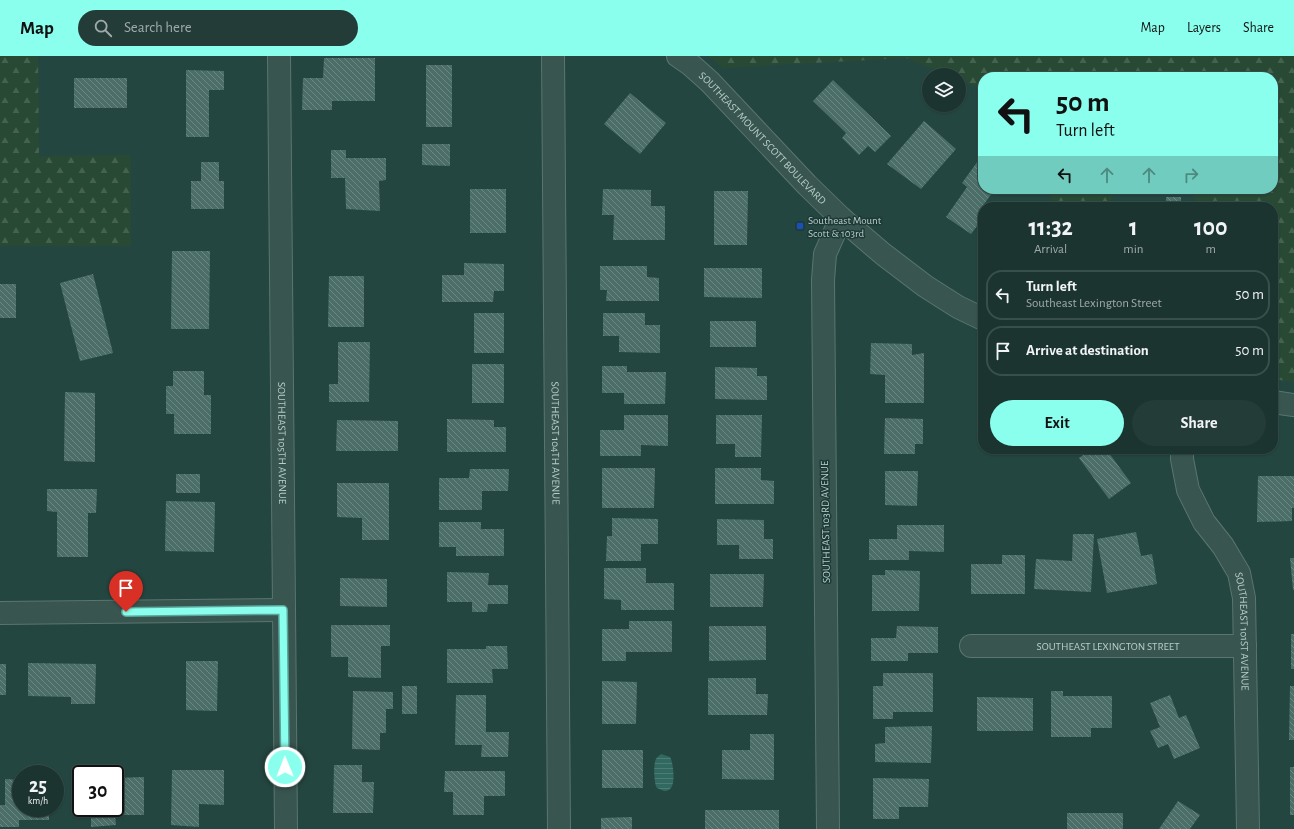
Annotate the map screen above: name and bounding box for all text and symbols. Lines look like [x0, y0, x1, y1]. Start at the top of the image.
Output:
search box [78, 10, 358, 46]
icon: search [92, 17, 114, 39]
text: Map [20, 19, 54, 38]
text: Search here [124, 20, 192, 35]
text: Map [1140, 21, 1165, 35]
text: Layers [1187, 21, 1221, 35]
text: Share [1243, 21, 1274, 35]
map controls [922, 68, 966, 112]
button: layers [922, 68, 966, 112]
street label: SOUTHEAST MOUNT SCOTT BOULEVARD [697, 70, 828, 206]
icon: left [990, 88, 1042, 140]
text: 50 m [1056, 89, 1110, 117]
text: Turn left [1056, 122, 1115, 140]
icon: left [1054, 164, 1076, 186]
icon: ahead [1096, 164, 1118, 186]
icon: ahead [1138, 164, 1160, 186]
icon: right [1180, 164, 1202, 186]
place label: Southeast Mount Scott & 103rd [808, 215, 882, 239]
text: 11:32 [1028, 216, 1073, 240]
text: 1 [1129, 216, 1138, 240]
text: 100 [1194, 216, 1228, 240]
marker: Southeast Mount Scott & 103rd [795, 221, 805, 231]
text: Arrival [1034, 243, 1067, 256]
text: min [1123, 243, 1144, 256]
text: m [1206, 243, 1216, 256]
text: Turn left [1026, 279, 1077, 294]
icon: left [992, 284, 1014, 306]
text: 50 m [1235, 287, 1264, 302]
text: Southeast Lexington Street [1026, 297, 1162, 310]
icon: arrive [992, 340, 1014, 362]
text: Arrive at destination [1026, 343, 1149, 358]
text: 50 m [1235, 343, 1264, 358]
street label: SOUTHEAST 104TH AVENUE [550, 381, 561, 505]
street label: SOUTHEAST 105TH AVENUE [276, 382, 288, 505]
button: Exit [990, 400, 1124, 446]
button: Share [1132, 400, 1266, 446]
street label: SOUTHEAST 103RD AVENUE [819, 460, 832, 583]
pin [109, 571, 143, 612]
street label: SOUTHEAST 101ST AVENUE [1233, 571, 1251, 691]
icon: arrive [115, 577, 137, 599]
street label: SOUTHEAST LEXINGTON STREET [1036, 641, 1180, 652]
position arrow [264, 746, 306, 788]
speed limit sign: 30 [72, 765, 124, 817]
text: 25 [29, 776, 47, 796]
text: km/h [28, 796, 48, 806]

